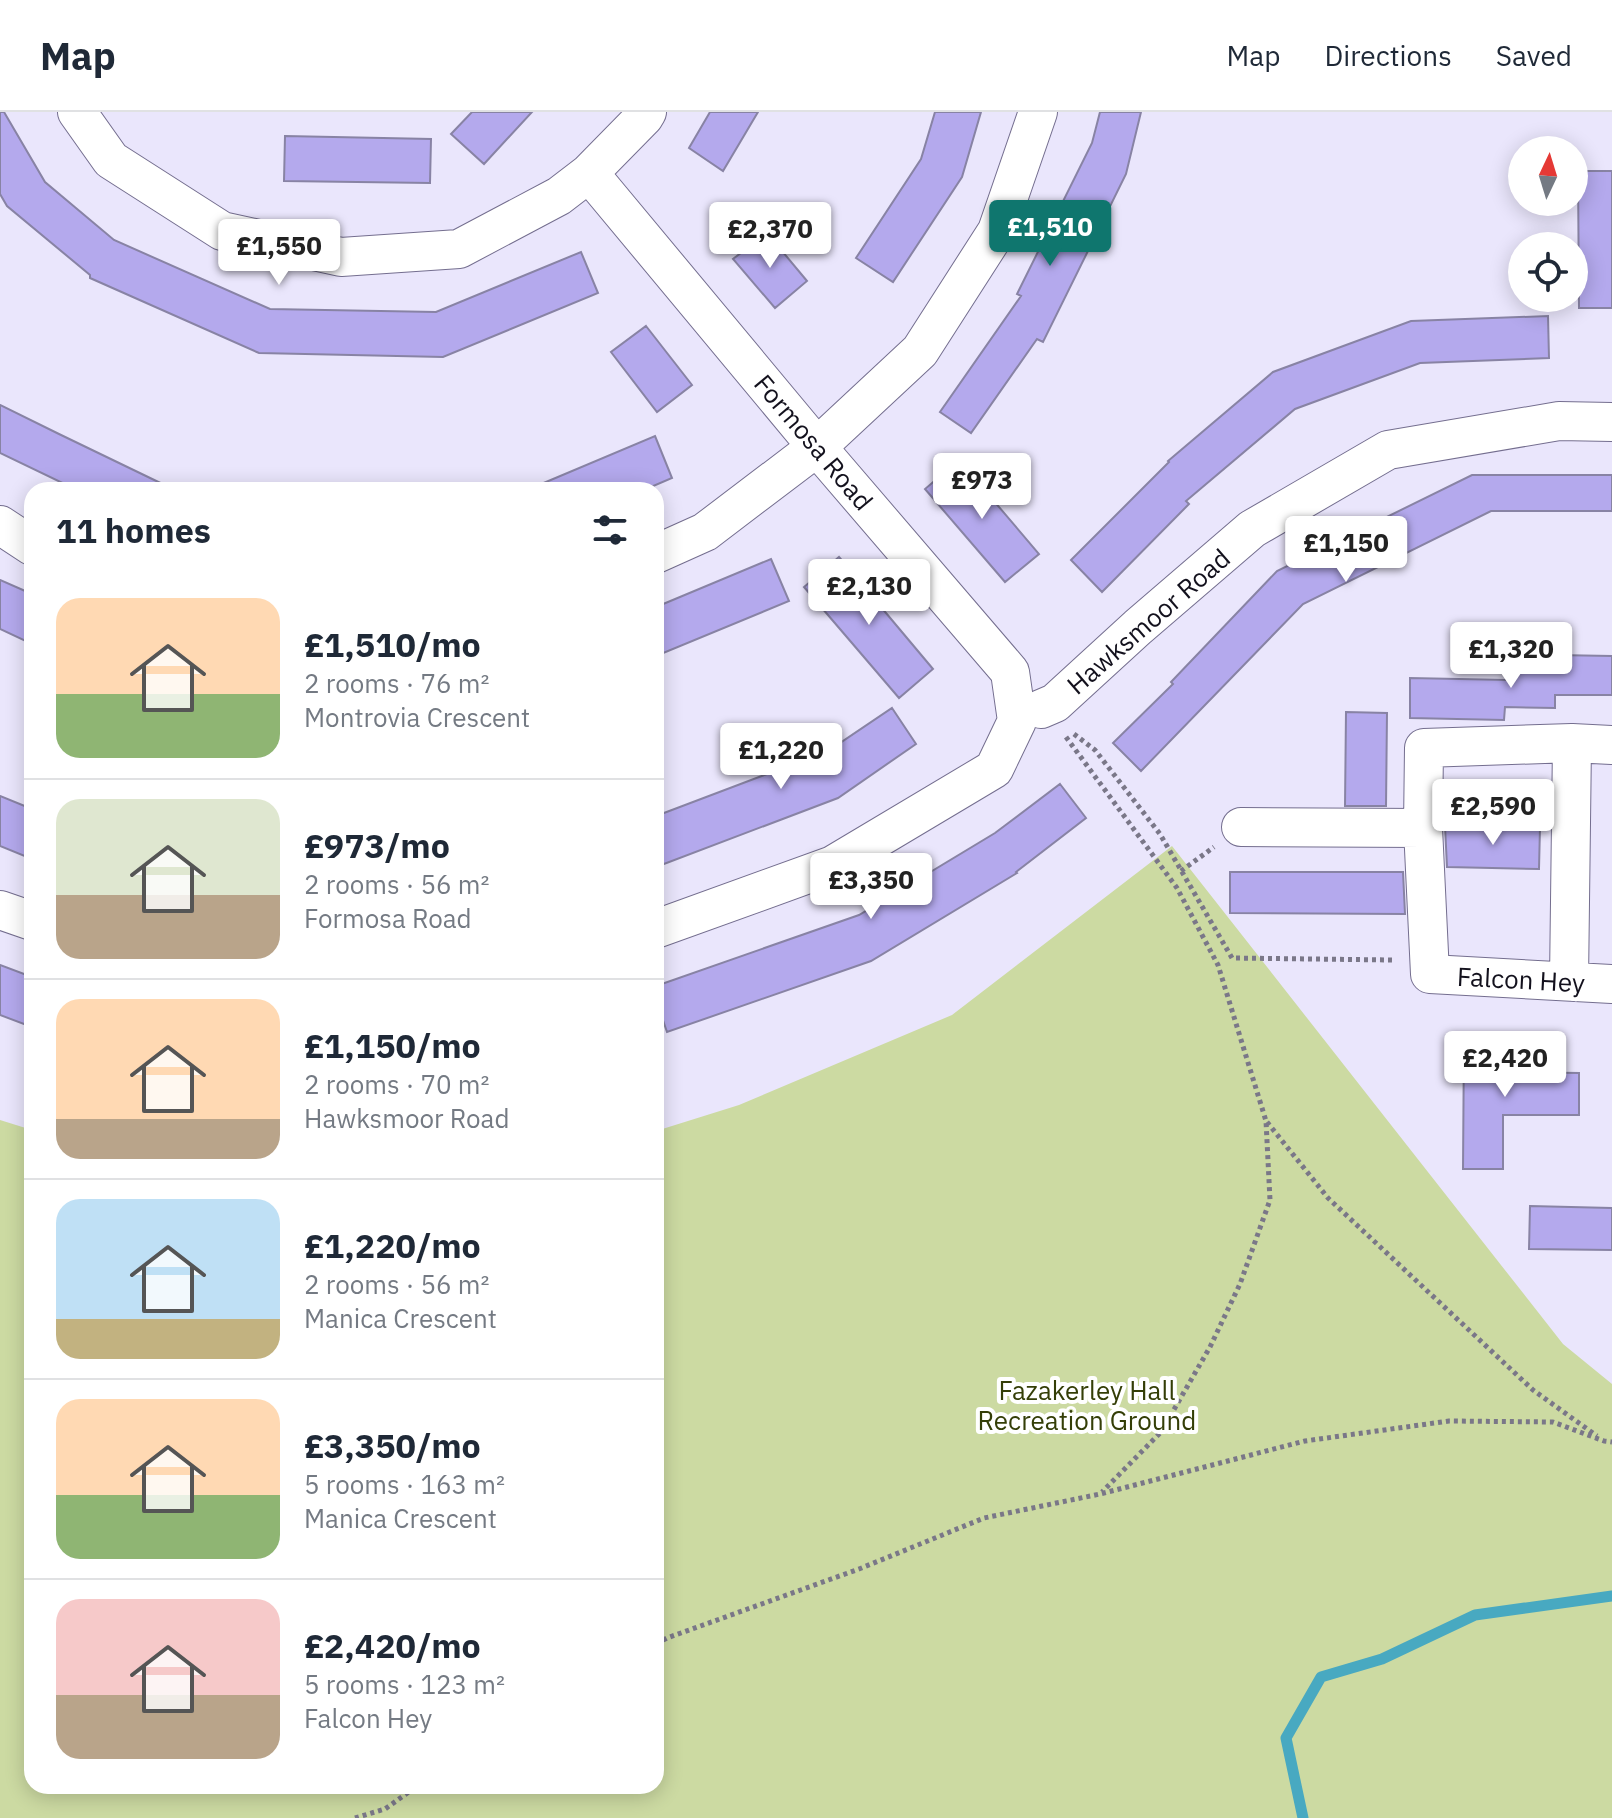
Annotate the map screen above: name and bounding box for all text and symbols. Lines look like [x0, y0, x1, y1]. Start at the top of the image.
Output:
text: Map [40, 31, 116, 80]
text: Map [1226, 37, 1280, 74]
text: Directions [1324, 37, 1452, 74]
text: Saved [1496, 37, 1572, 74]
north arrow [1508, 136, 1588, 216]
map controls [1508, 136, 1588, 312]
pin: £1,510 [985, 200, 1115, 268]
pin: £2,370 [705, 202, 835, 270]
text: £1,510 [1007, 209, 1093, 243]
text: £2,370 [727, 211, 813, 245]
pin: £1,550 [214, 219, 344, 287]
text: £1,550 [236, 228, 322, 262]
button: locate [1508, 232, 1588, 312]
street label: Formosa Road [747, 367, 881, 517]
pin: £973 [935, 453, 1029, 521]
text: £973 [951, 462, 1013, 496]
text: 11 homes [56, 508, 211, 552]
icon: filters [588, 508, 632, 552]
pin: £1,150 [1281, 516, 1411, 584]
text: £1,150 [1303, 525, 1389, 559]
street label: Hawksmoor Road [1059, 541, 1237, 701]
pin: £2,130 [804, 559, 934, 627]
text: £2,130 [826, 568, 912, 602]
text: £1,510/mo [304, 622, 481, 666]
pin: £1,320 [1446, 622, 1576, 690]
icon: home [120, 630, 216, 726]
text: £1,320 [1468, 631, 1554, 665]
text: 2 rooms · 76 m² [304, 666, 489, 700]
text: Montrovia Crescent [304, 700, 530, 734]
pin: £1,220 [716, 723, 846, 791]
text: £1,220 [738, 732, 824, 766]
pin: £2,590 [1428, 779, 1558, 847]
text: £2,590 [1450, 788, 1536, 822]
text: £973/mo [304, 823, 450, 867]
icon: home [120, 831, 216, 927]
pin: £3,350 [806, 853, 936, 921]
text: £3,350 [828, 862, 914, 896]
text: 2 rooms · 56 m² [304, 867, 489, 901]
text: Formosa Road [304, 901, 472, 935]
street label: Falcon Hey [1456, 959, 1586, 999]
text: £1,150/mo [304, 1023, 481, 1067]
icon: home [120, 1031, 216, 1127]
pin: £2,420 [1440, 1031, 1570, 1099]
text: £2,420 [1462, 1040, 1548, 1074]
text: 2 rooms · 70 m² [304, 1067, 489, 1101]
text: Hawksmoor Road [304, 1101, 510, 1135]
text: £1,220/mo [304, 1223, 481, 1267]
icon: home [120, 1231, 216, 1327]
text: 2 rooms · 56 m² [304, 1267, 489, 1301]
text: Manica Crescent [304, 1301, 497, 1335]
park label: Fazakerley Hall Recreation Ground [978, 1373, 1196, 1437]
text: £3,350/mo [304, 1423, 481, 1467]
icon: home [120, 1431, 216, 1527]
text: 5 rooms · 163 m² [304, 1467, 505, 1501]
text: Manica Crescent [304, 1501, 497, 1535]
text: £2,420/mo [304, 1623, 481, 1667]
icon: home [120, 1631, 216, 1727]
text: 5 rooms · 123 m² [304, 1667, 505, 1701]
text: Falcon Hey [304, 1701, 432, 1735]

